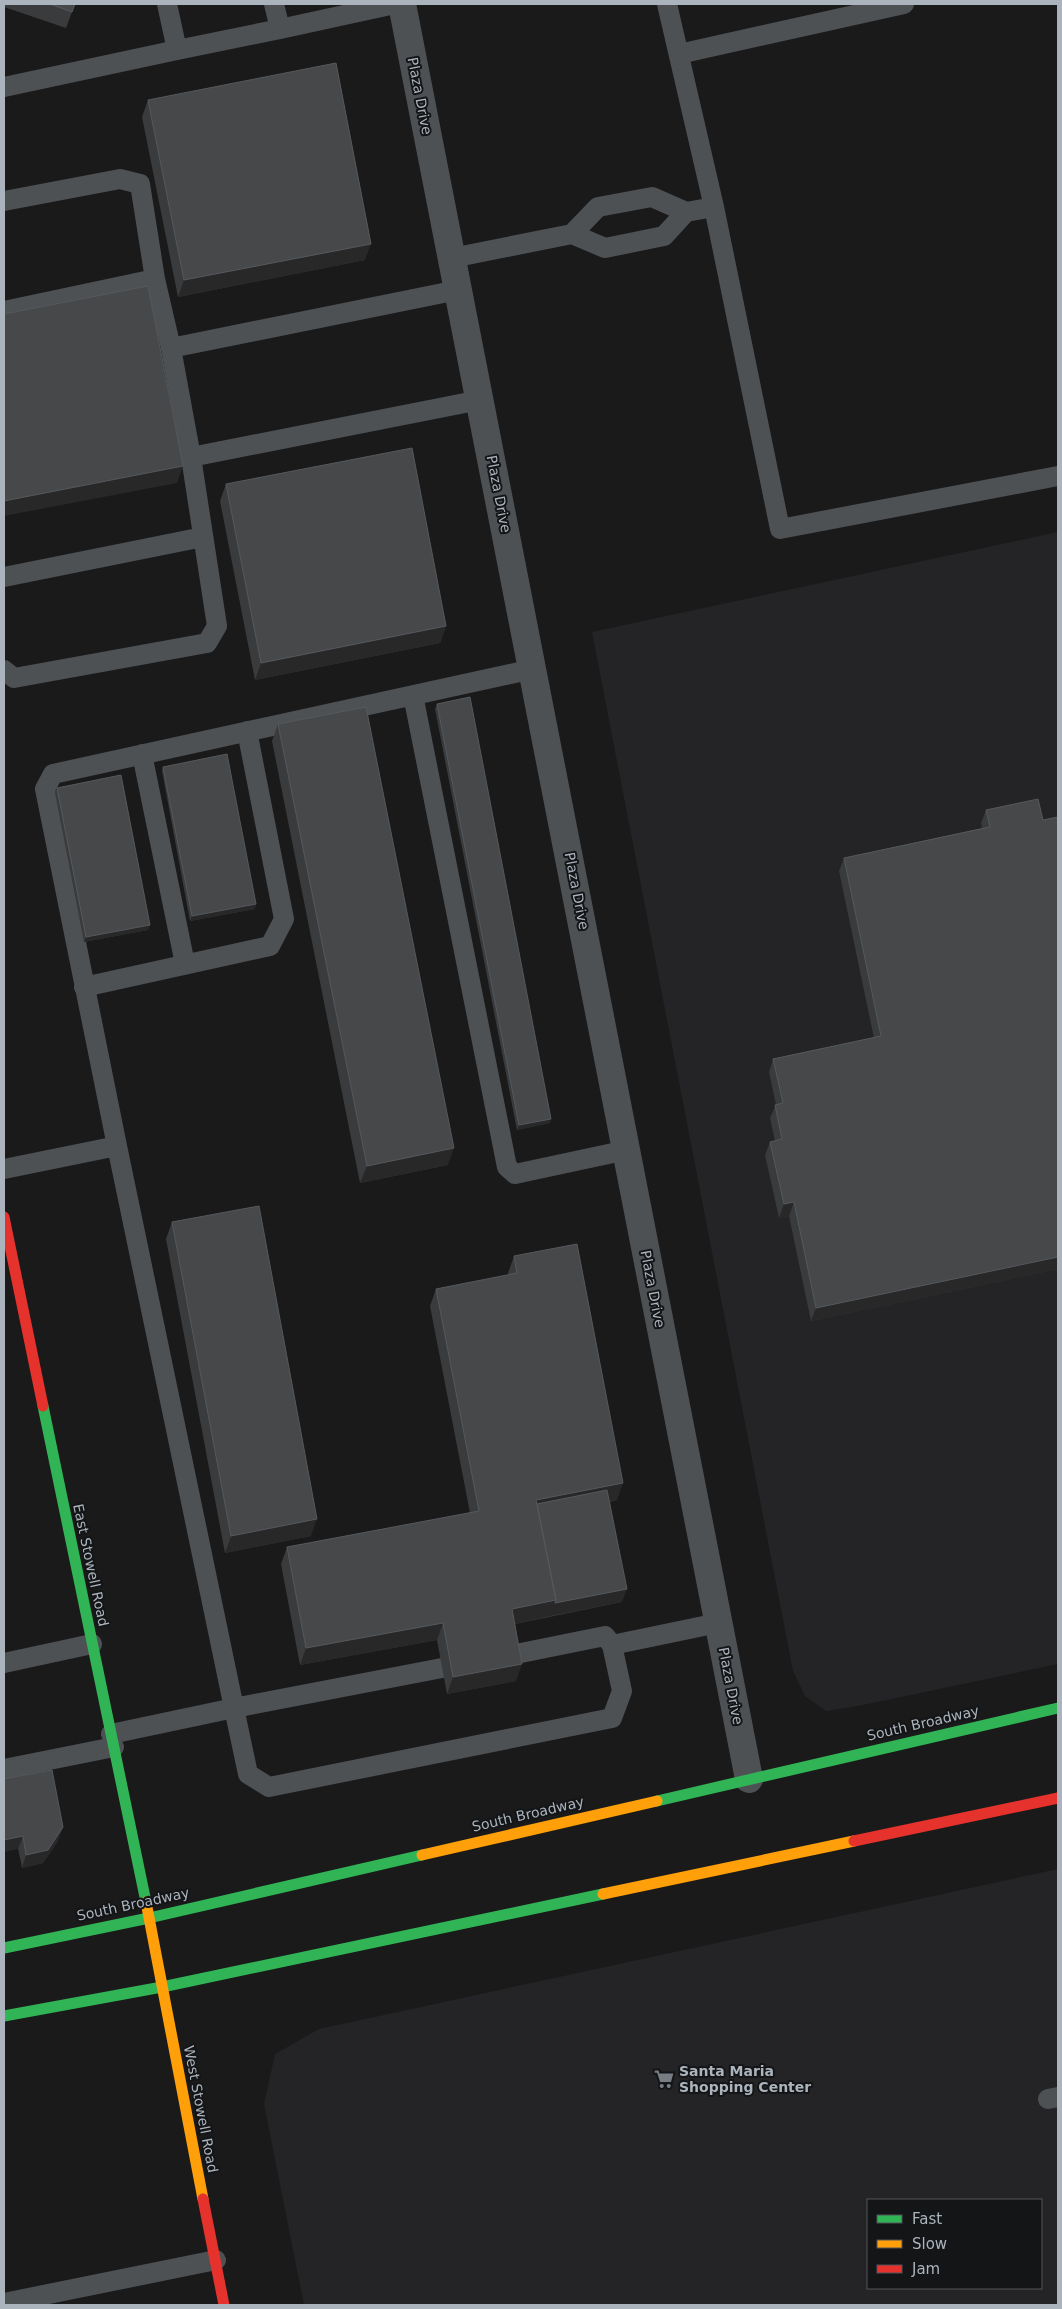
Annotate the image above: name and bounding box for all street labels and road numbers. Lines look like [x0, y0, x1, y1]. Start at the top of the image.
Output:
street label: Plaza Drive [405, 56, 435, 136]
street label: Plaza Drive [484, 454, 514, 534]
street label: Plaza Drive [562, 851, 592, 931]
street label: Plaza Drive [638, 1249, 668, 1329]
street label: East Stowell Road [70, 1502, 112, 1628]
street label: Plaza Drive [716, 1646, 746, 1726]
street label: South Broadway [865, 1702, 981, 1744]
street label: South Broadway [470, 1793, 586, 1835]
street label: South Broadway [75, 1884, 191, 1924]
street label: West Stowell Road [181, 2044, 221, 2174]

